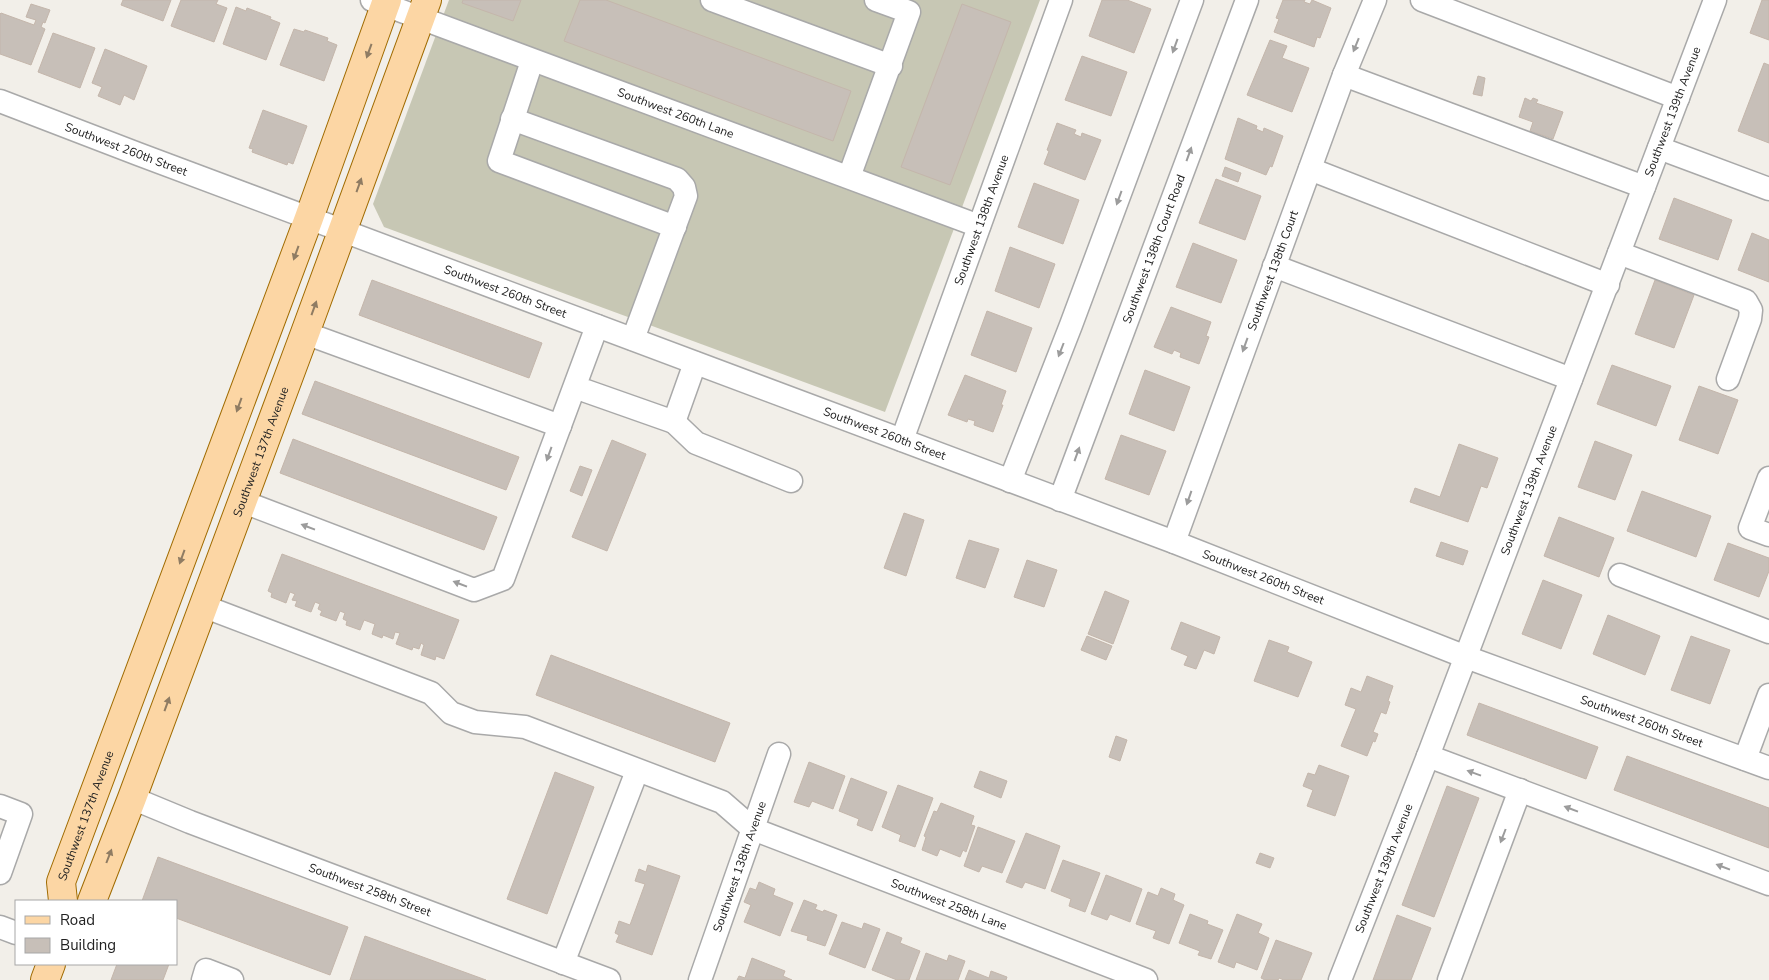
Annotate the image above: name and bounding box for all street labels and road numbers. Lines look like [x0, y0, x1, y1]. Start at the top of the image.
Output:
street label: Southwest 139th Avenue [1641, 44, 1705, 179]
street label: Southwest 260th Lane [615, 84, 736, 142]
street label: Southwest 260th Street [63, 119, 190, 180]
street label: Southwest 138th Avenue [951, 152, 1012, 287]
street label: Southwest 138th Court Road [1119, 172, 1189, 326]
street label: Southwest 138th Court [1244, 207, 1302, 333]
street label: Southwest 260th Street [442, 261, 570, 322]
street label: Southwest 137th Avenue [229, 384, 292, 519]
street label: Southwest 260th Street [821, 403, 949, 464]
street label: Southwest 139th Avenue [1497, 423, 1561, 557]
street label: Southwest 260th Street [1200, 546, 1327, 609]
street label: Southwest 260th Street [1578, 692, 1706, 751]
street label: Southwest 137th Avenue [54, 748, 117, 883]
street label: Southwest 138th Avenue [709, 799, 770, 934]
street label: Southwest 139th Avenue [1351, 801, 1417, 935]
street label: Southwest 258th Street [306, 859, 434, 920]
street label: Southwest 258th Lane [889, 875, 1009, 934]

